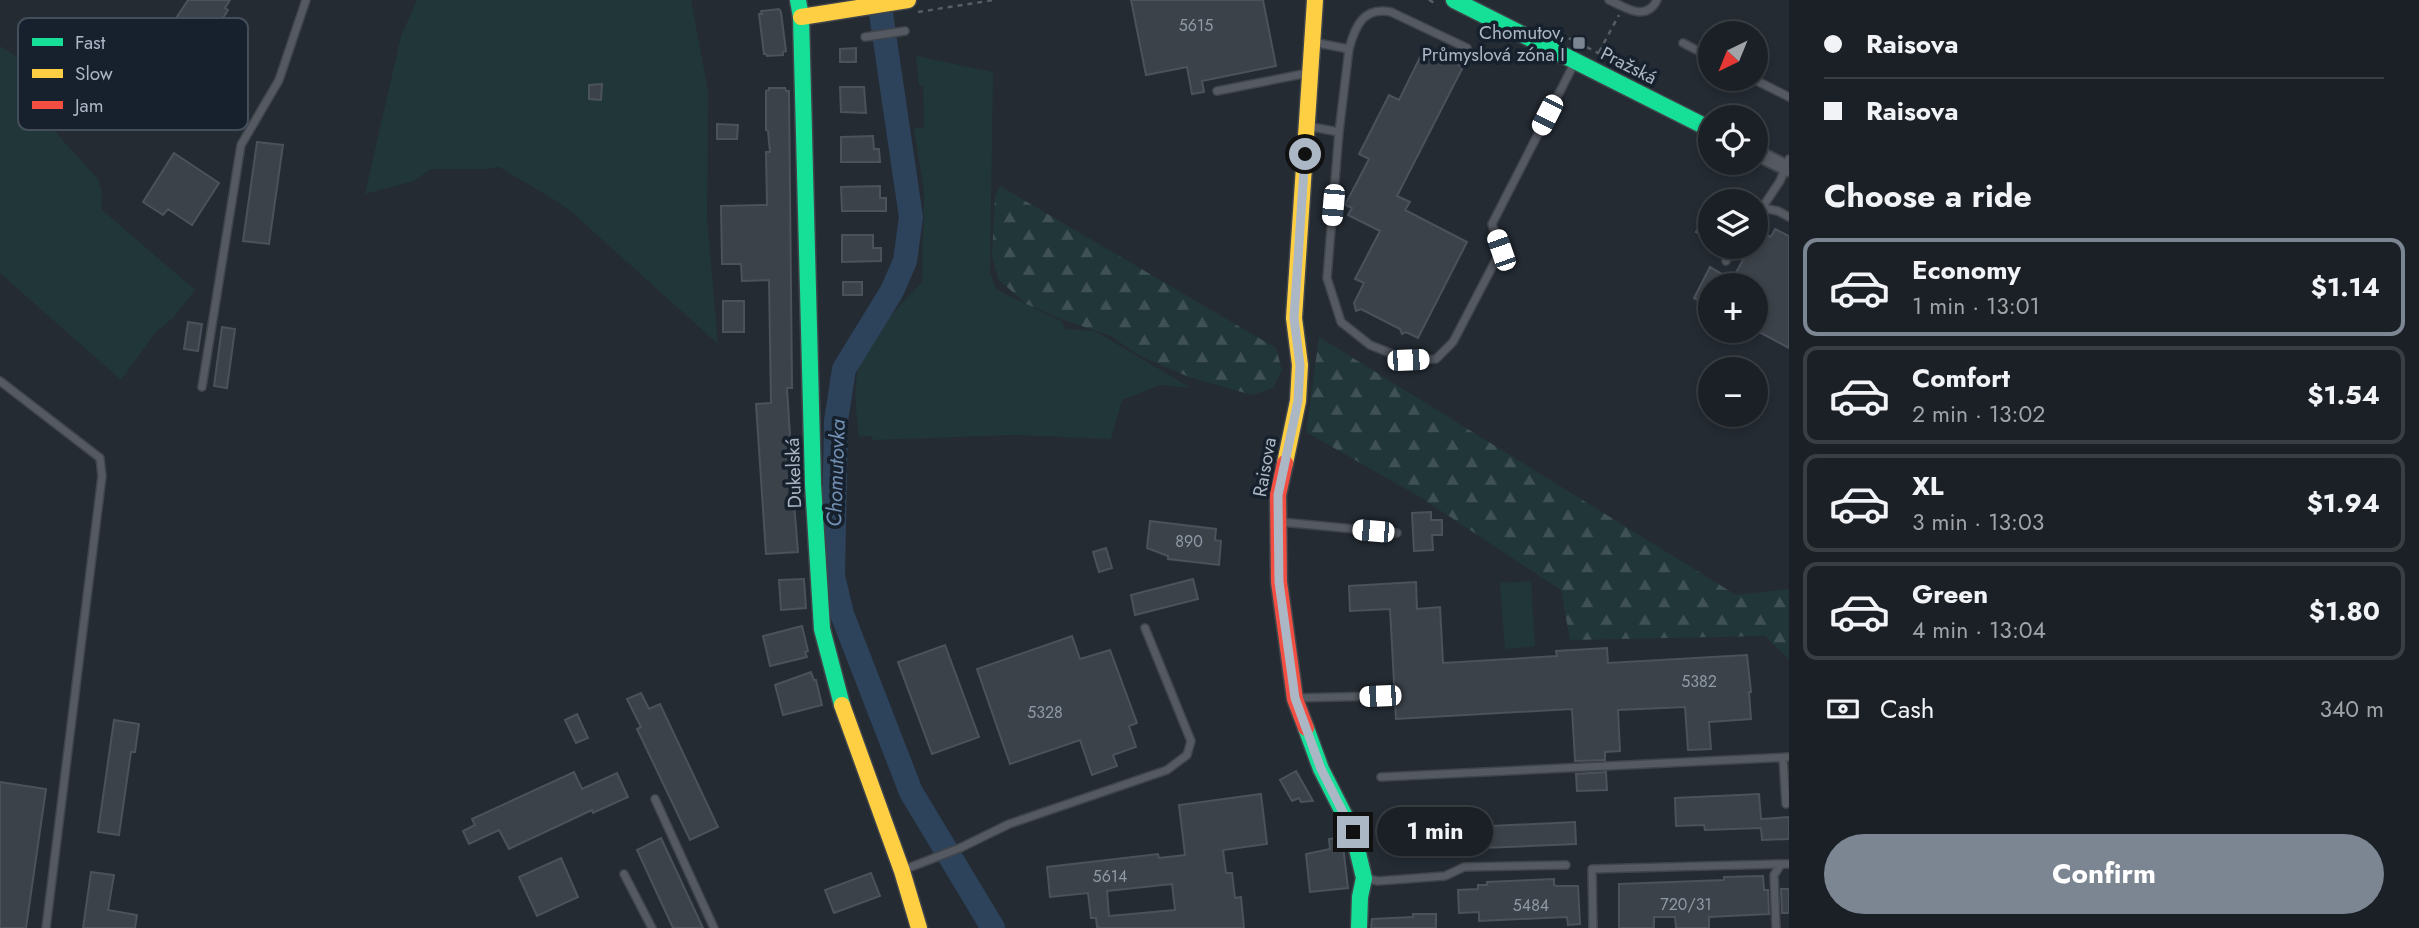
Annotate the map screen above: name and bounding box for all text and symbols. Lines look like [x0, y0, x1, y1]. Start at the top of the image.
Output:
house number: 5615 [1179, 14, 1213, 37]
legend [18, 18, 248, 130]
place label: Chomutov, Průmyslová zóna I [1422, 19, 1565, 68]
north arrow [1698, 21, 1768, 91]
map controls [1698, 21, 1768, 427]
text: Raisova [1866, 25, 1959, 63]
text: Fast [75, 29, 106, 56]
marker: Chomutov, Průmyslová zóna I [1571, 35, 1587, 51]
street label: Pražská [1596, 40, 1661, 91]
text: Slow [75, 60, 113, 87]
text: Jam [72, 92, 104, 119]
car [1529, 92, 1566, 138]
text: Raisova [1866, 92, 1959, 130]
button: locate [1698, 105, 1768, 175]
route start [1289, 138, 1321, 170]
text: Choose a ride [1824, 173, 2032, 219]
car [1321, 183, 1346, 227]
button: layers [1698, 189, 1768, 259]
car [1485, 227, 1518, 273]
text: Economy [1912, 251, 2021, 289]
icon: car [1828, 256, 1891, 319]
text: $1.14 [2311, 268, 2380, 306]
button: + [1698, 273, 1768, 343]
text: 1 min · 13:01 [1912, 289, 2040, 323]
car [1387, 349, 1430, 371]
button: − [1698, 357, 1768, 427]
text: Comfort [1912, 359, 2010, 397]
icon: car [1828, 364, 1891, 427]
text: $1.54 [2307, 376, 2380, 414]
text: 2 min · 13:02 [1912, 397, 2045, 431]
water label: Chomutovka [819, 418, 853, 527]
street label: Raisova [1246, 435, 1283, 499]
street label: Dukelská [779, 437, 808, 509]
text: XL [1912, 467, 1944, 505]
icon: car [1828, 472, 1891, 535]
text: $1.94 [2307, 484, 2380, 522]
text: 3 min · 13:03 [1912, 505, 2044, 539]
car [1352, 519, 1395, 543]
house number: 890 [1175, 530, 1203, 553]
text: Green [1912, 575, 1988, 613]
icon: car [1828, 580, 1891, 643]
text: $1.80 [2309, 592, 2380, 630]
text: 4 min · 13:04 [1912, 613, 2046, 647]
house number: 5382 [1681, 670, 1717, 693]
car [1359, 685, 1402, 707]
icon: cash [1824, 690, 1862, 728]
text: Cash [1880, 690, 1934, 728]
text: 340 m [2319, 692, 2384, 726]
house number: 5328 [1027, 701, 1063, 724]
callout: 1 min [1378, 808, 1493, 856]
text: 1 min [1406, 814, 1464, 848]
route end [1337, 816, 1369, 848]
button: Confirm [1824, 834, 2384, 914]
house number: 5614 [1093, 865, 1127, 888]
house number: 720/31 [1660, 893, 1712, 916]
house number: 5484 [1513, 894, 1549, 917]

